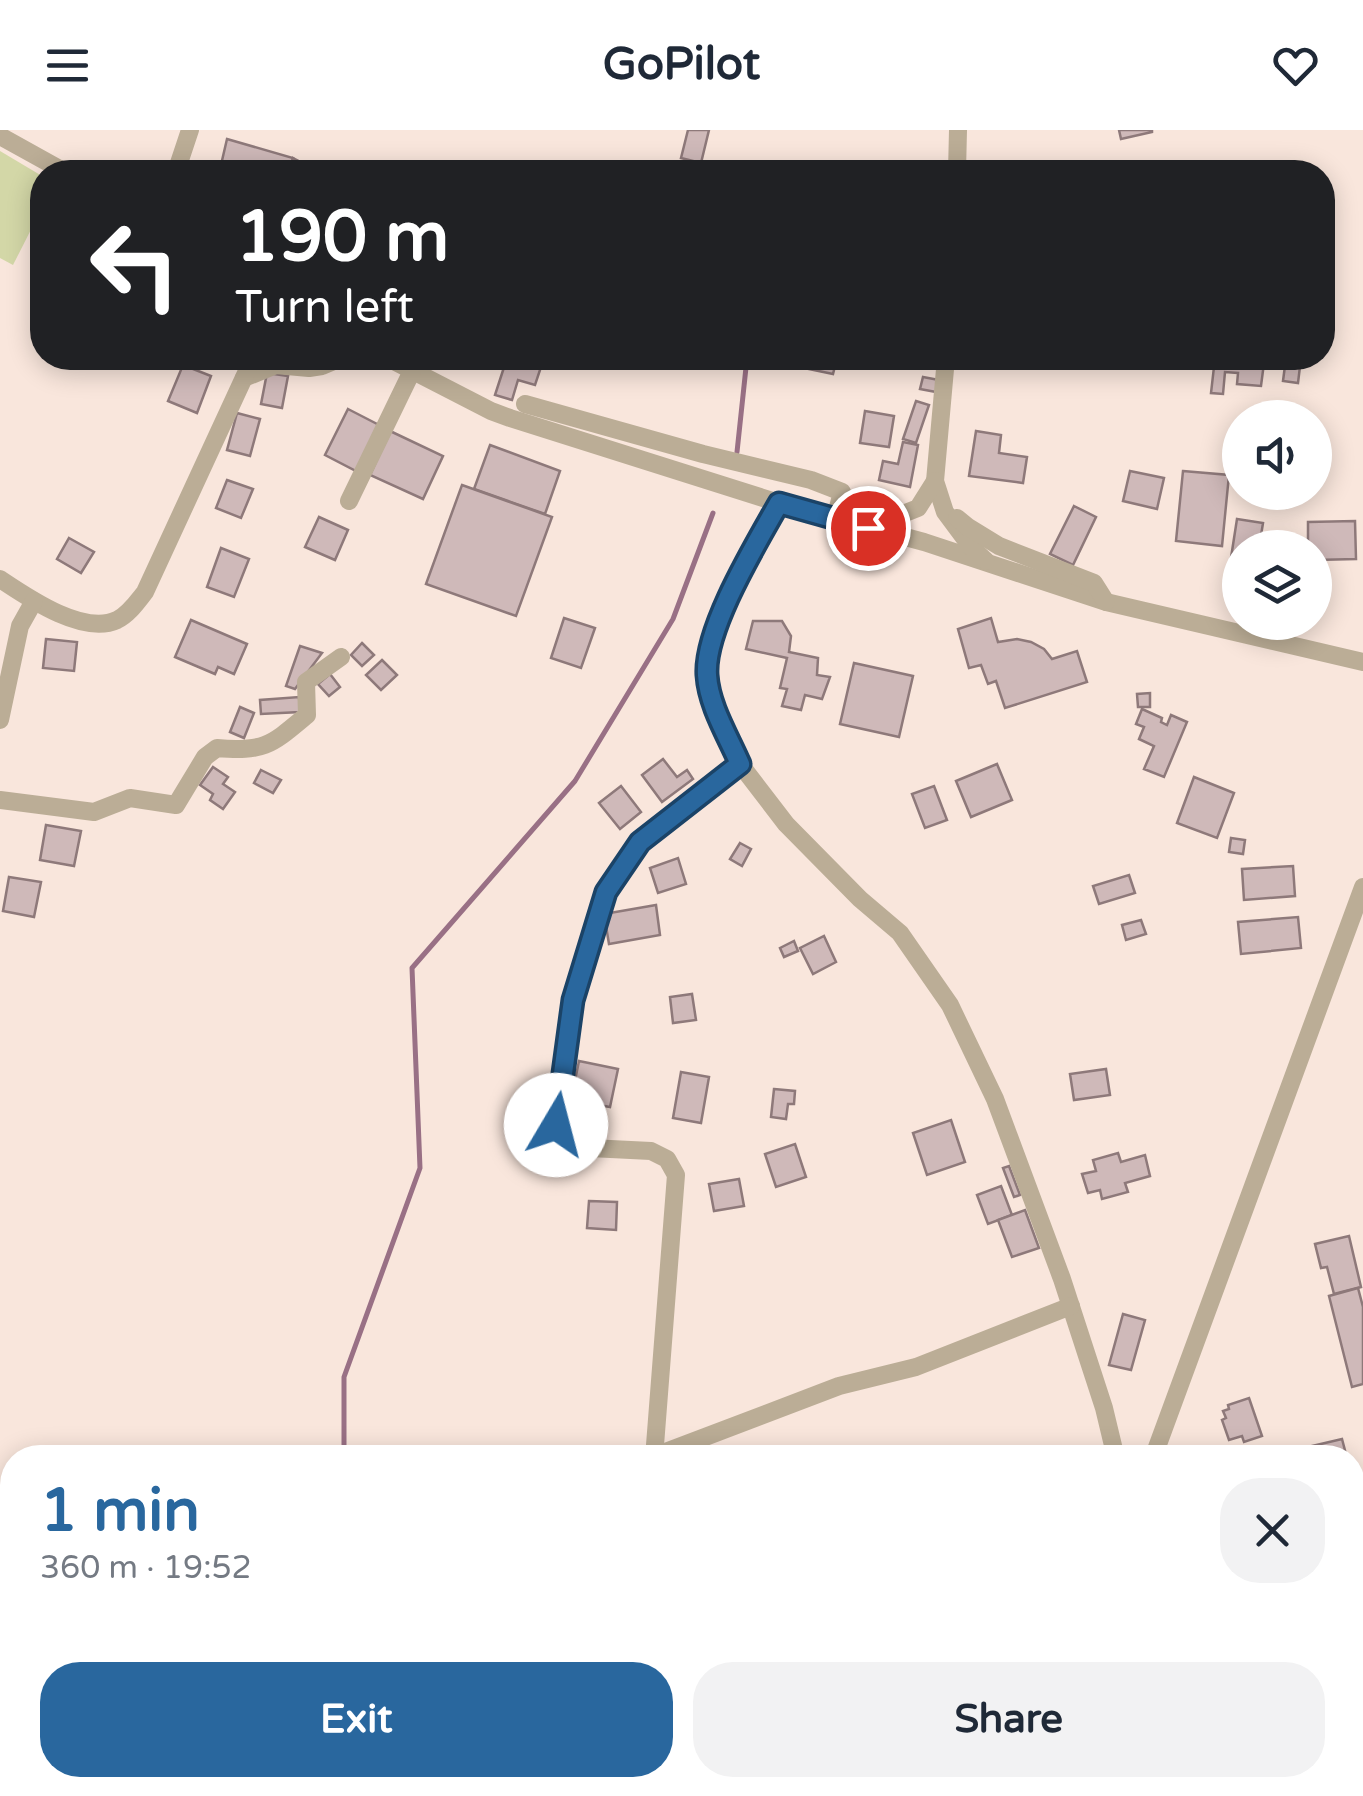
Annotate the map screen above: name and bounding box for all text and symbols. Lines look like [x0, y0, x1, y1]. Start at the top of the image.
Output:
icon: menu [40, 38, 95, 93]
text: GoPilot [603, 38, 760, 92]
icon: heart [1268, 38, 1323, 93]
text: 190 m [235, 196, 449, 280]
icon: left [70, 200, 200, 330]
text: Turn left [235, 281, 414, 335]
map controls [1222, 400, 1332, 640]
button: sound [1222, 400, 1332, 510]
pin [826, 486, 911, 571]
icon: arrive [841, 501, 896, 556]
button: layers [1222, 530, 1332, 640]
position arrow [504, 1073, 608, 1177]
text: 1 min [40, 1475, 200, 1547]
button: close [1220, 1478, 1325, 1583]
text: 360 m · 19:52 [40, 1549, 252, 1587]
button: Exit [40, 1662, 673, 1777]
button: Share [693, 1662, 1325, 1777]

